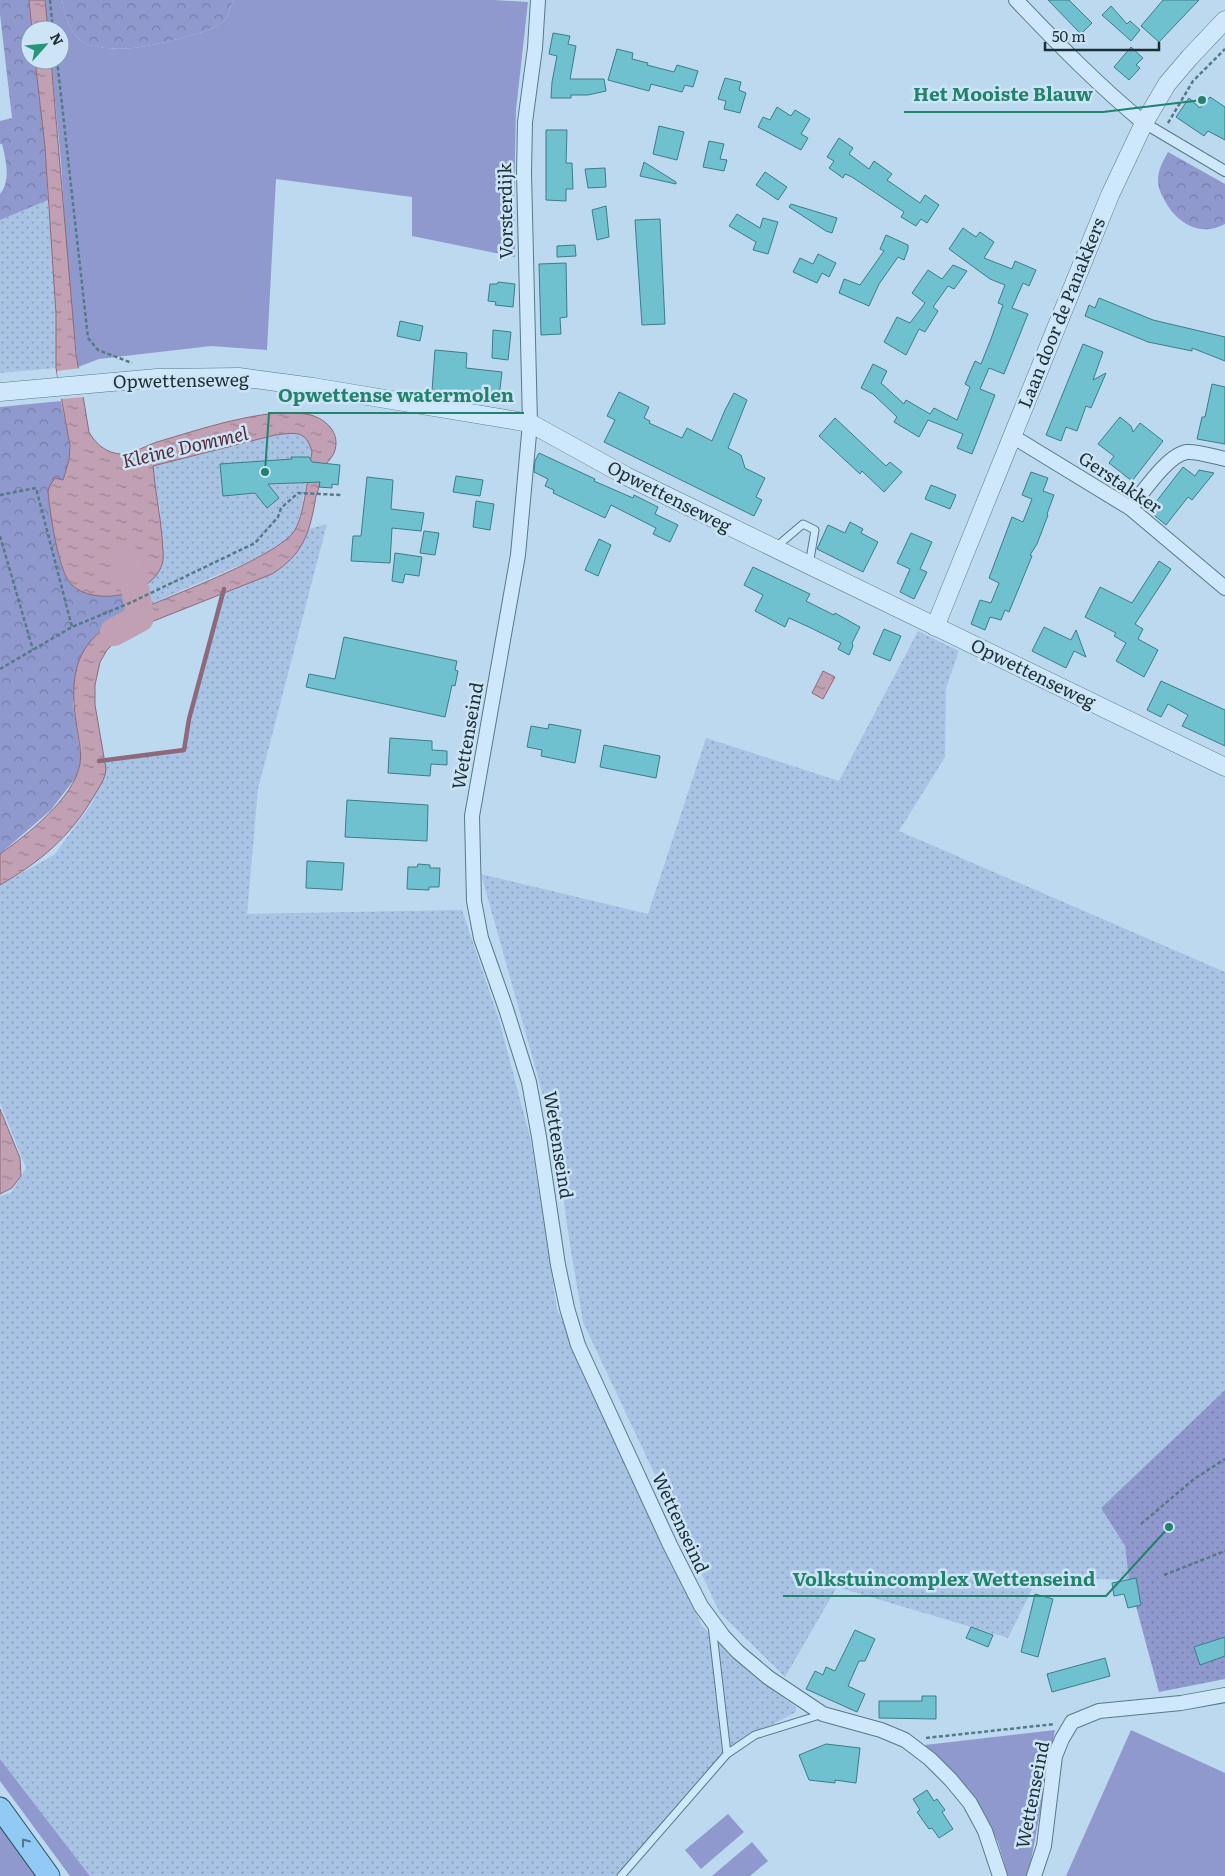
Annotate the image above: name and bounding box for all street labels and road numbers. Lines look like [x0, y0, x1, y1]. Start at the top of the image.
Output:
street label: Vorsterdijk [490, 162, 519, 259]
street label: Laan door de Panakkers [1010, 213, 1111, 412]
street label: Opwettenseweg [113, 365, 250, 394]
street label: Gerstakker [1074, 444, 1168, 520]
street label: Opwettenseweg [603, 453, 737, 539]
street label: Opwettenseweg [967, 631, 1102, 715]
street label: Wettenseind [444, 680, 489, 792]
street label: Wettenseind [538, 1089, 581, 1201]
street label: Wettenseind [646, 1467, 717, 1577]
street label: Wettenseind [1008, 1739, 1055, 1851]

